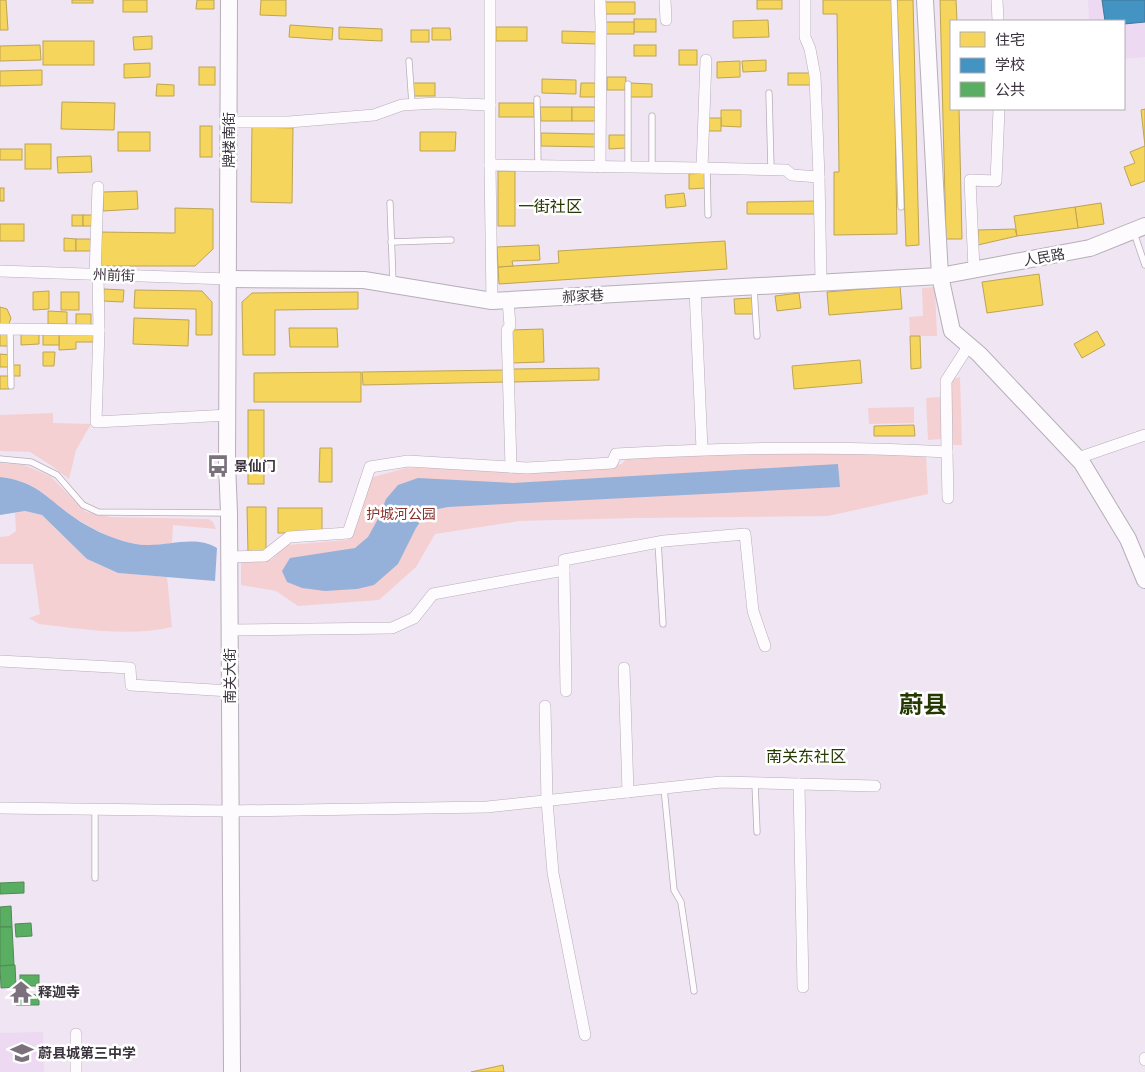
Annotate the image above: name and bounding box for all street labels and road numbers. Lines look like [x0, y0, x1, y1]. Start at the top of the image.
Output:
street label: 牌楼南街 [221, 112, 237, 168]
street label: 人民路 [1022, 245, 1066, 269]
street label: 州前街 [93, 266, 135, 284]
street label: 郝家巷 [562, 287, 604, 305]
street label: 南关大街 [222, 648, 238, 704]

